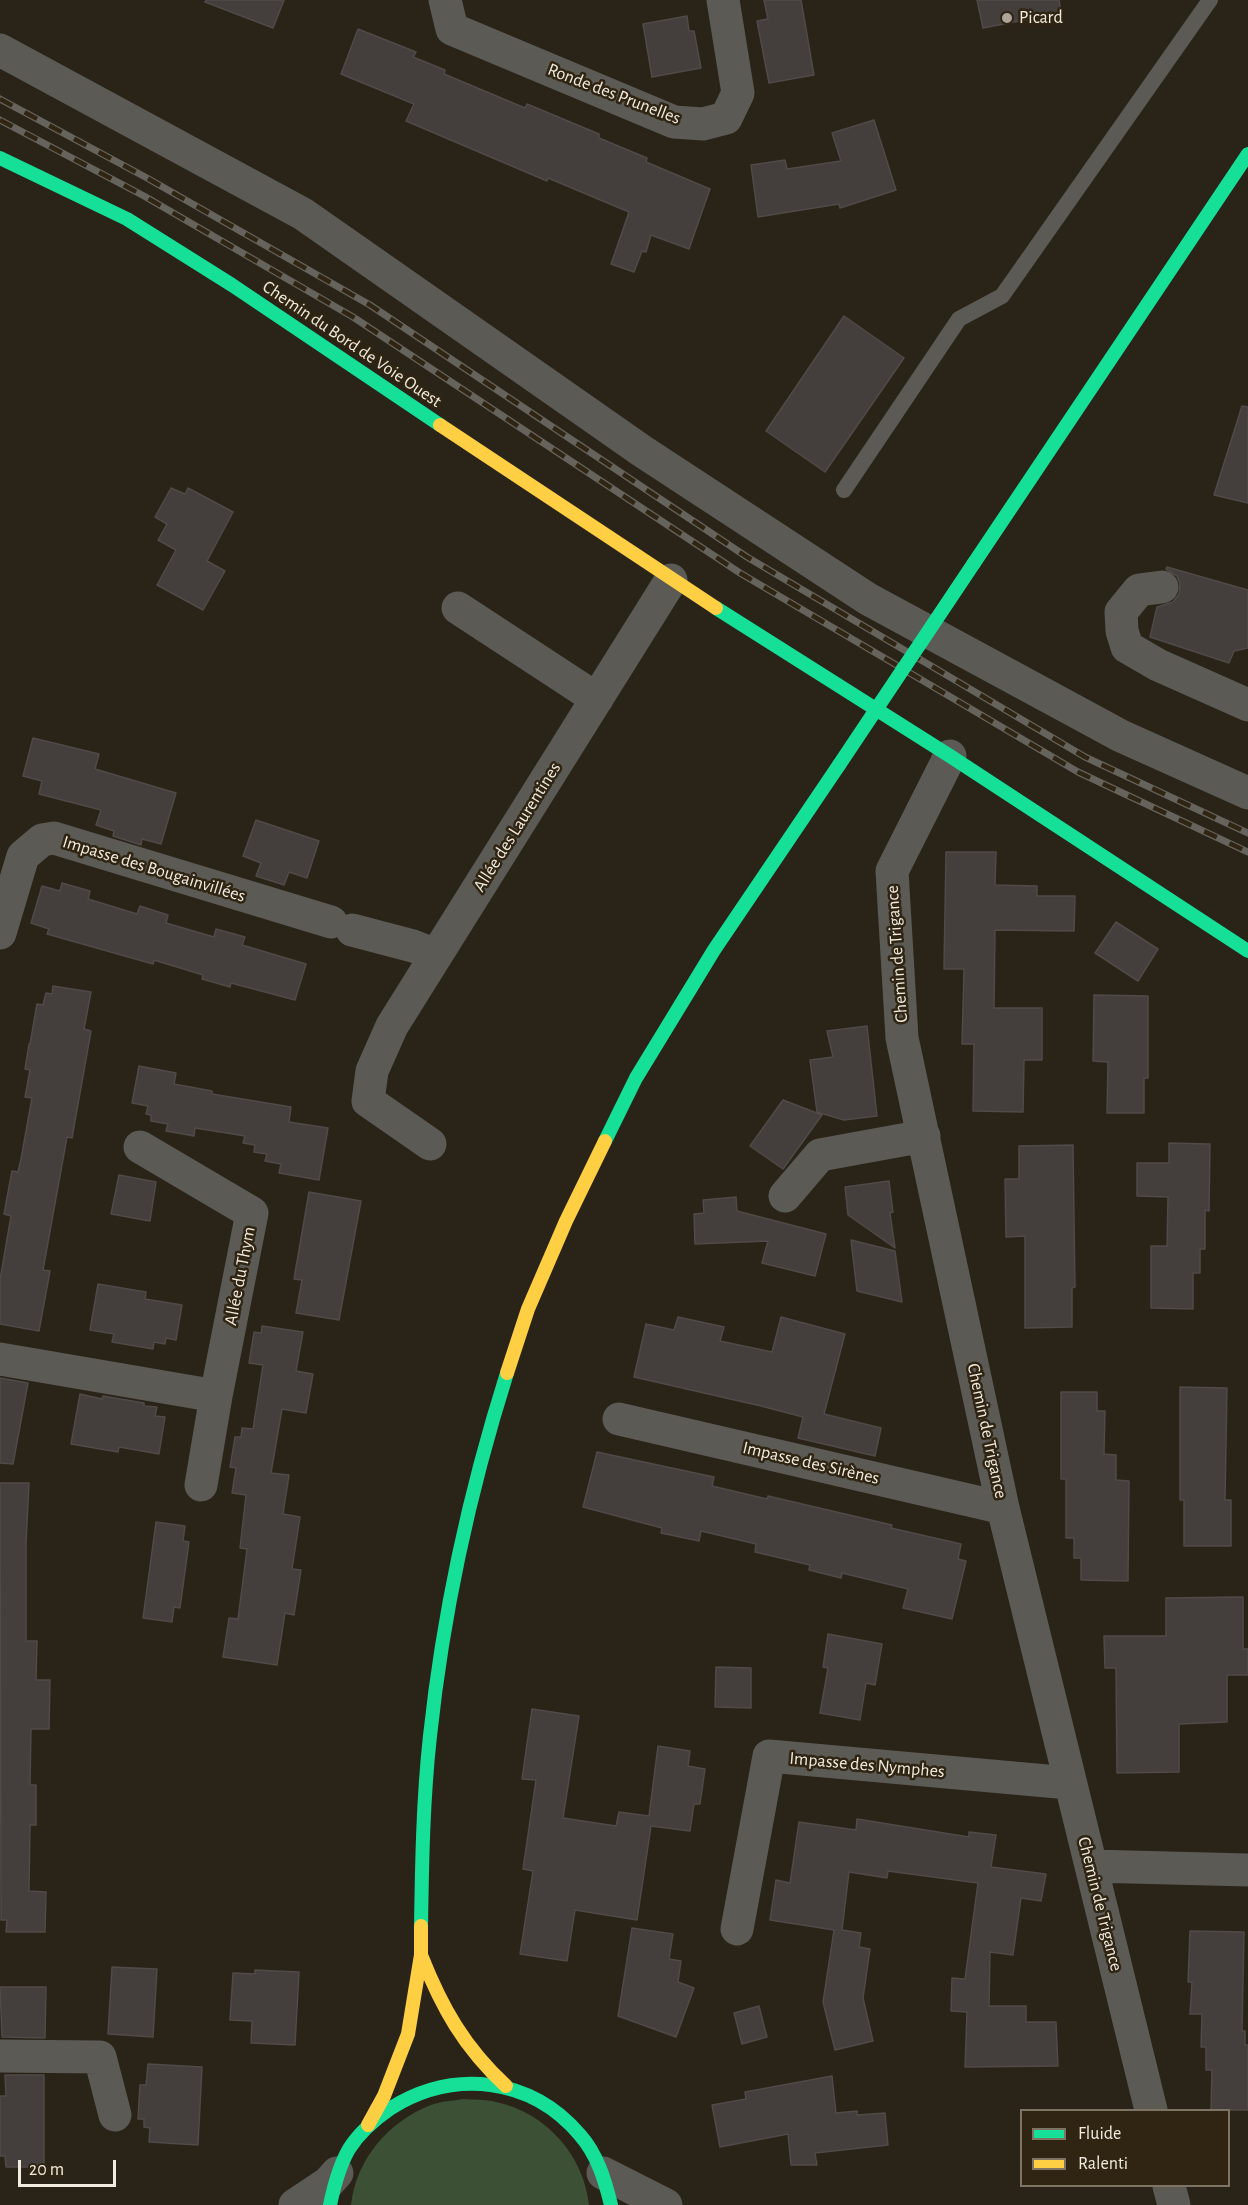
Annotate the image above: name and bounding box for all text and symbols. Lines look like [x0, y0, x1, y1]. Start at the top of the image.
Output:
place label: Picard [1019, 7, 1063, 29]
marker: Picard [1000, 11, 1014, 25]
street label: Ronde des Prunelles [545, 59, 683, 129]
street label: Chemin du Bord de Voie Ouest [258, 276, 446, 412]
street label: Allée des Laurentines [468, 758, 566, 896]
street label: Impasse des Bougainvillées [60, 831, 248, 907]
street label: Chemin de Trigance [881, 885, 913, 1023]
street label: Allée du Thym [220, 1225, 260, 1327]
street label: Chemin de Trigance [962, 1361, 1012, 1501]
street label: Impasse des Sirènes [741, 1437, 881, 1489]
street label: Impasse des Nymphes [789, 1747, 945, 1783]
street label: Chemin de Trigance [1073, 1835, 1127, 1973]
legend [1020, 2109, 1230, 2187]
text: Fluide [1078, 2125, 1121, 2143]
scale bar [21, 2148, 118, 2186]
text: Ralenti [1078, 2155, 1128, 2173]
text: 20 m [29, 2161, 64, 2179]

